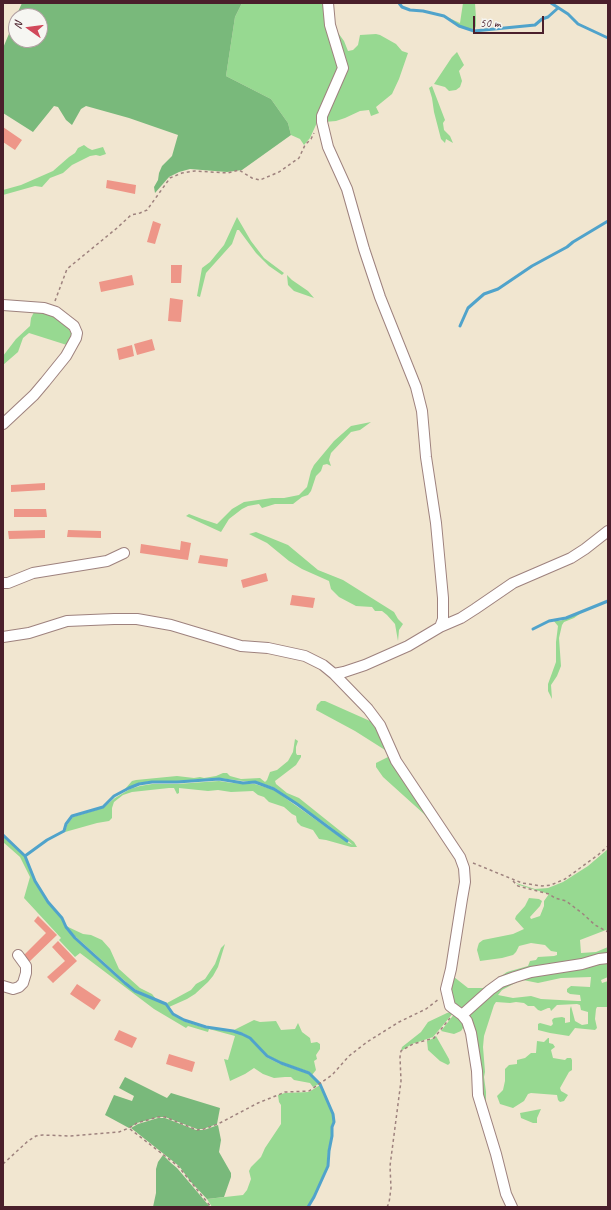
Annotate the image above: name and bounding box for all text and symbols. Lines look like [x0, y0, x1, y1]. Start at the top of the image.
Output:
north arrow [8, 8, 48, 48]
scale bar [475, 8, 546, 34]
text: 50 m [480, 15, 500, 31]
text: N [10, 20, 25, 30]

